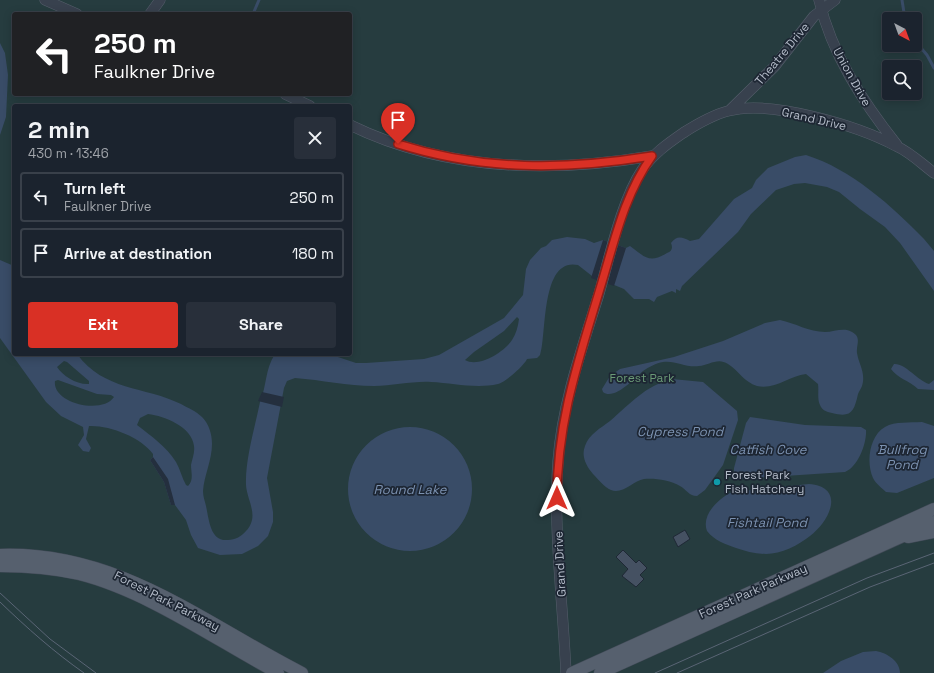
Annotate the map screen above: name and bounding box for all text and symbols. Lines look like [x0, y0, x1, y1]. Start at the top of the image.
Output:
north arrow [882, 12, 922, 52]
map controls [882, 12, 922, 100]
street label: Theatre Drive [751, 19, 813, 89]
text: 250 m [94, 25, 177, 61]
icon: left [28, 28, 80, 80]
street label: Union Drive [829, 45, 875, 109]
text: Faulkner Drive [94, 60, 215, 83]
button: search [882, 60, 922, 100]
pin [381, 103, 415, 144]
street label: Grand Drive [780, 104, 848, 134]
icon: arrive [387, 109, 409, 131]
text: 2 min [28, 114, 90, 145]
button: close [294, 117, 336, 159]
text: 430 m · 13:46 [28, 145, 109, 162]
text: Turn left [64, 179, 126, 198]
icon: left [30, 186, 52, 208]
text: 250 m [290, 188, 334, 207]
text: Faulkner Drive [64, 198, 151, 215]
icon: arrive [30, 242, 52, 264]
text: Arrive at destination [64, 244, 212, 263]
text: 180 m [292, 244, 334, 263]
button: Exit [28, 302, 178, 348]
button: Share [186, 302, 336, 348]
park label: Forest Park [610, 370, 675, 386]
water label: Cypress Pond [637, 423, 725, 440]
water label: Catfish Cove [730, 441, 808, 458]
water label: Bullfrog Pond [877, 441, 928, 473]
place label: Forest Park Fish Hatchery [725, 467, 804, 497]
position arrow [536, 477, 578, 519]
marker: Forest Park Fish Hatchery [712, 477, 722, 487]
water label: Round Lake [374, 481, 448, 498]
water label: Fishtail Pond [727, 514, 809, 531]
street label: Grand Drive [550, 531, 570, 597]
street label: Forest Park Parkway [696, 560, 810, 622]
street label: Forest Park Parkway [111, 567, 223, 635]

